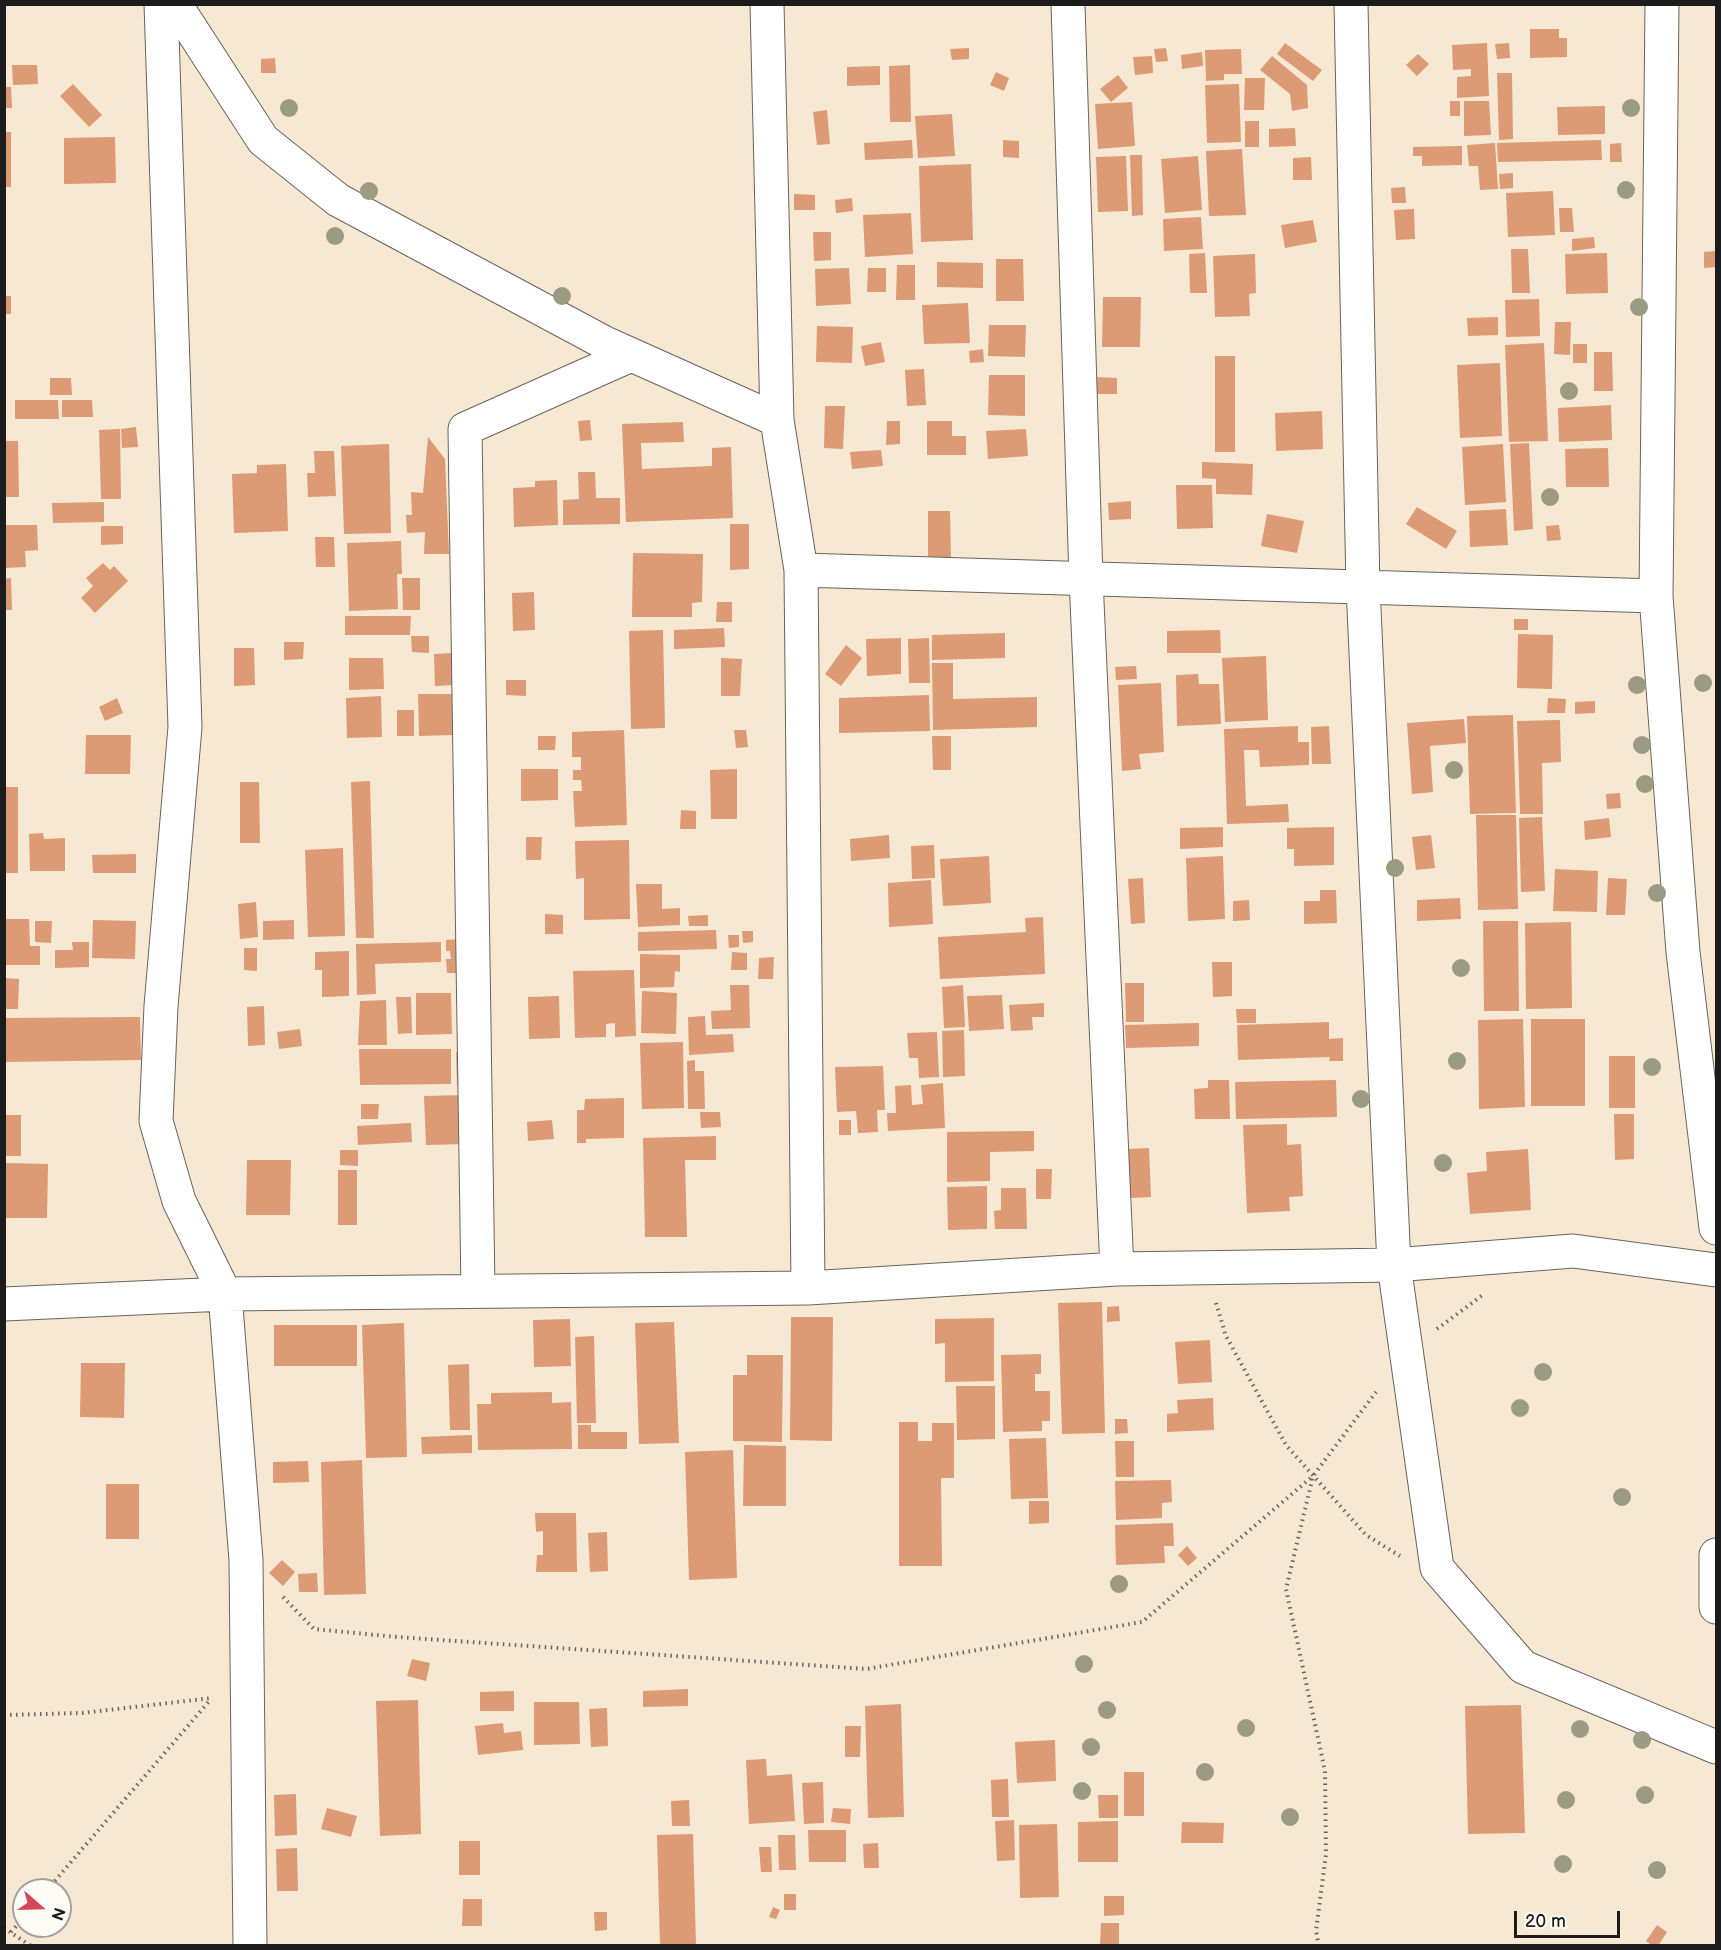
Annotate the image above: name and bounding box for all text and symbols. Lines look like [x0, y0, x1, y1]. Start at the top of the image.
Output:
north arrow [12, 1878, 72, 1938]
scale bar [1517, 1899, 1624, 1937]
text: N [47, 1905, 68, 1923]
text: 20 m [1525, 1911, 1566, 1932]

